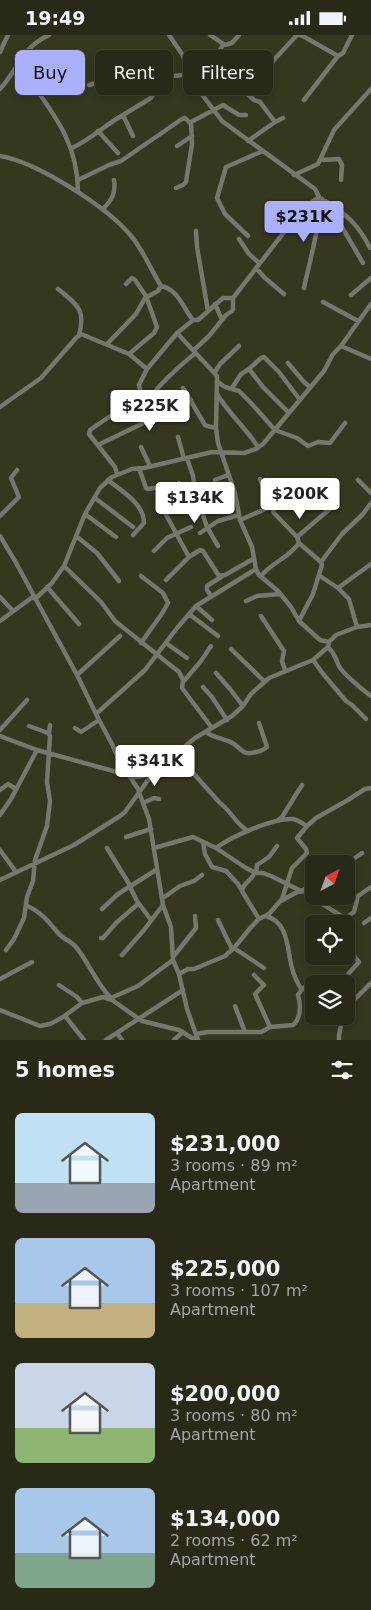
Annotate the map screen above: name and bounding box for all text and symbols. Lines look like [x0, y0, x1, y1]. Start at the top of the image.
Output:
text: 19:49 [25, 7, 85, 29]
chip: Buy [15, 50, 85, 95]
chip: Rent [95, 50, 173, 95]
chip: Filters [183, 50, 273, 95]
pin: $231K [269, 201, 339, 243]
text: $231K [276, 207, 332, 226]
pin: $225K [115, 389, 185, 432]
text: $225K [122, 396, 178, 415]
pin: $200K [265, 477, 335, 520]
pin: $134K [160, 481, 230, 524]
text: $200K [272, 484, 328, 503]
text: $134K [167, 488, 223, 507]
pin: $341K [120, 745, 190, 787]
text: $341K [127, 751, 183, 770]
north arrow [305, 855, 355, 905]
map controls [305, 855, 355, 1025]
button: locate [305, 915, 355, 965]
button: layers [305, 975, 355, 1025]
icon: filters [328, 1056, 356, 1084]
text: 5 homes [15, 1058, 115, 1082]
text: $231,000 [170, 1132, 280, 1156]
icon: home [55, 1133, 115, 1193]
text: 3 rooms · 89 m² [170, 1156, 298, 1175]
text: Apartment [170, 1175, 256, 1194]
text: $225,000 [170, 1257, 280, 1281]
icon: home [55, 1258, 115, 1318]
text: 3 rooms · 107 m² [170, 1281, 308, 1300]
text: Apartment [170, 1300, 256, 1319]
text: $200,000 [170, 1382, 280, 1406]
icon: home [55, 1383, 115, 1443]
text: 3 rooms · 80 m² [170, 1406, 298, 1425]
text: Apartment [170, 1425, 256, 1444]
text: $134,000 [170, 1507, 280, 1531]
icon: home [55, 1508, 115, 1568]
text: 2 rooms · 62 m² [170, 1531, 298, 1550]
text: Apartment [170, 1550, 256, 1569]

